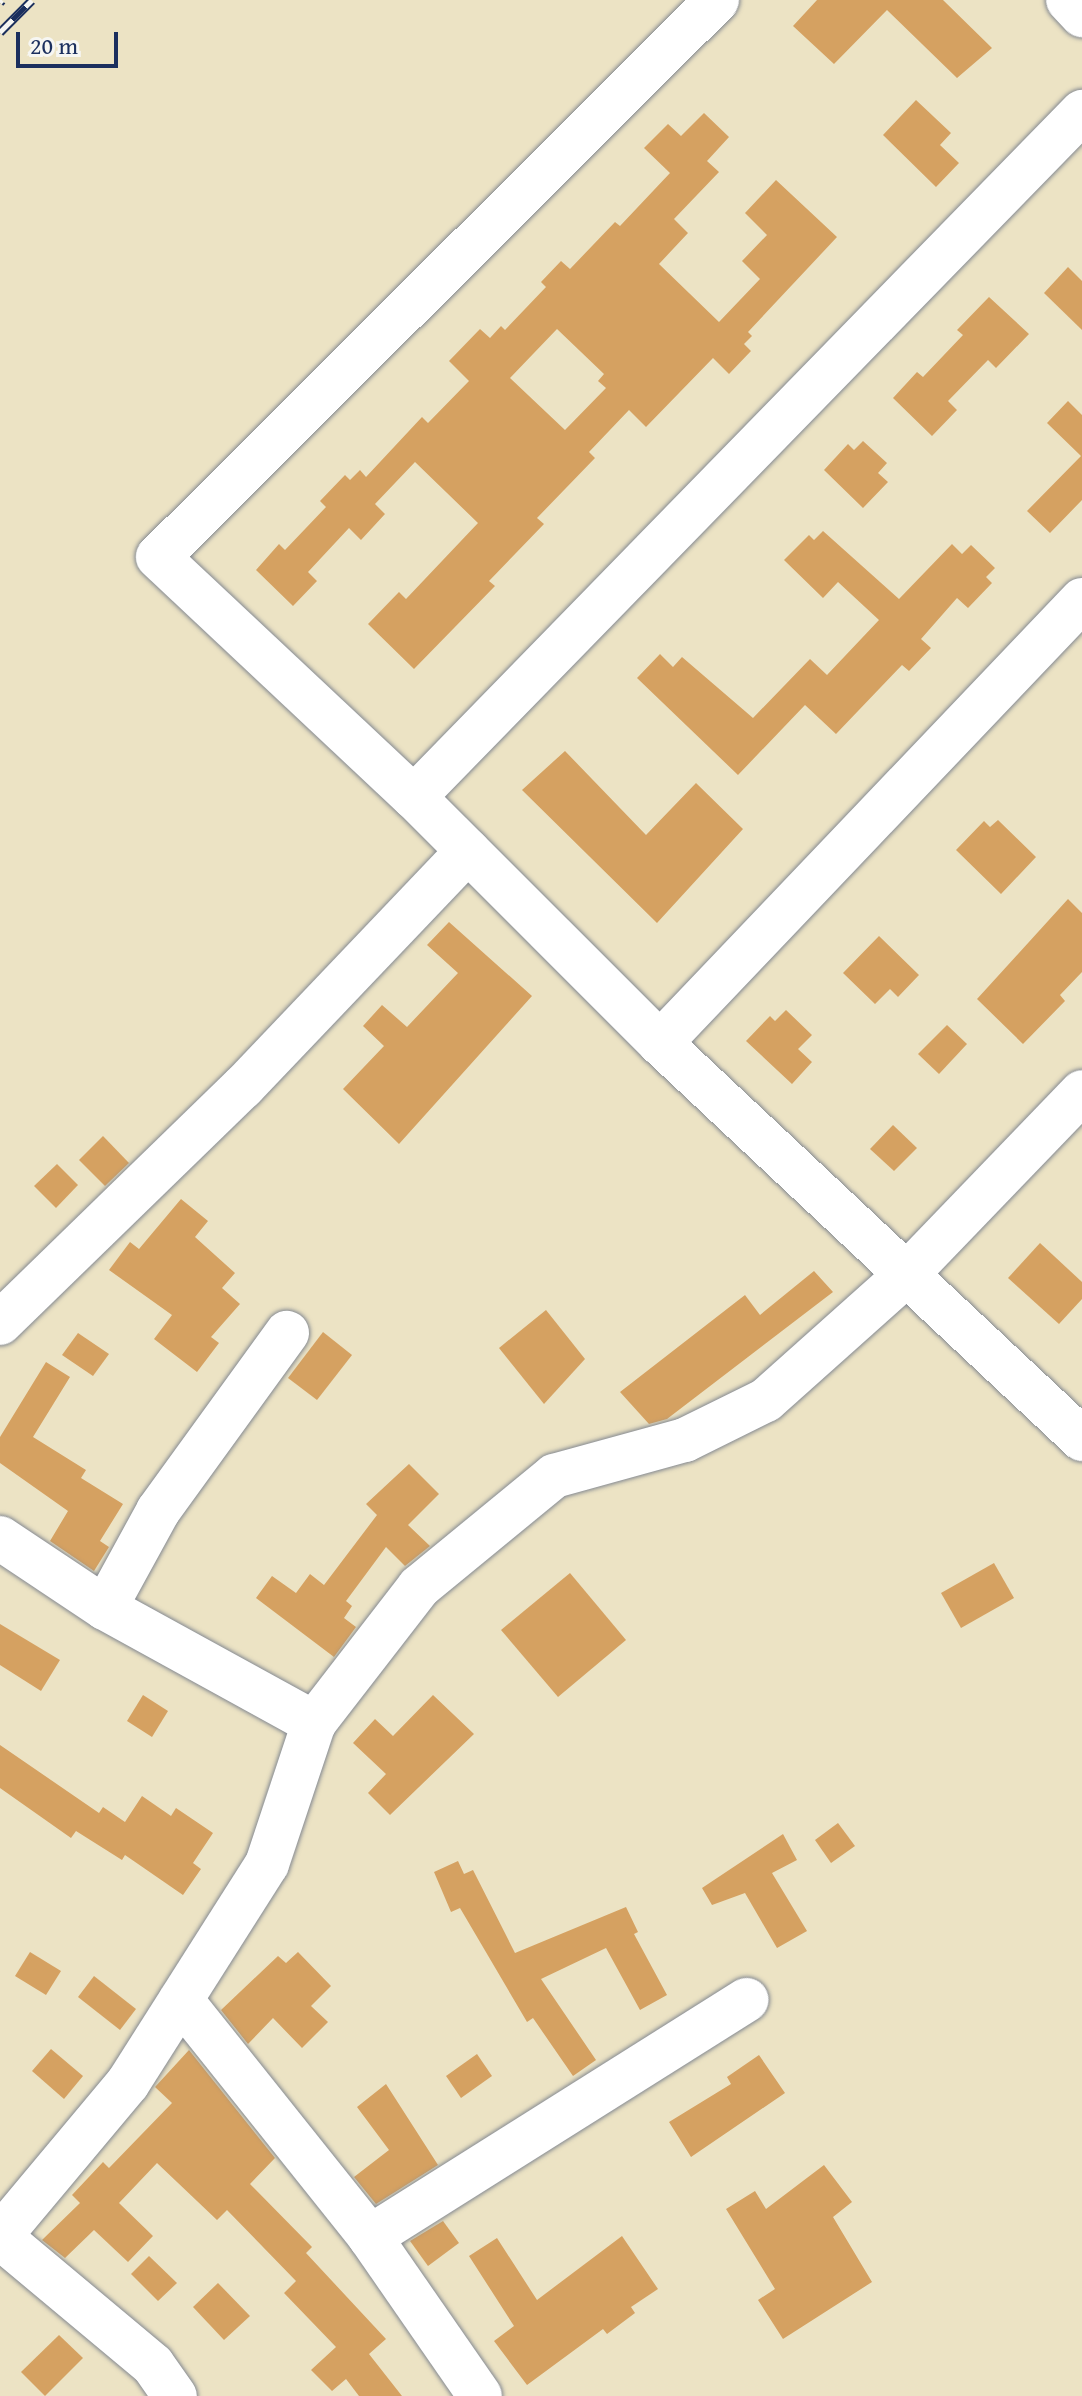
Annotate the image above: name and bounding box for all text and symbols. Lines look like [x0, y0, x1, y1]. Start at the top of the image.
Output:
scale bar [20, 16, 122, 66]
text: 20 m [30, 28, 78, 63]

